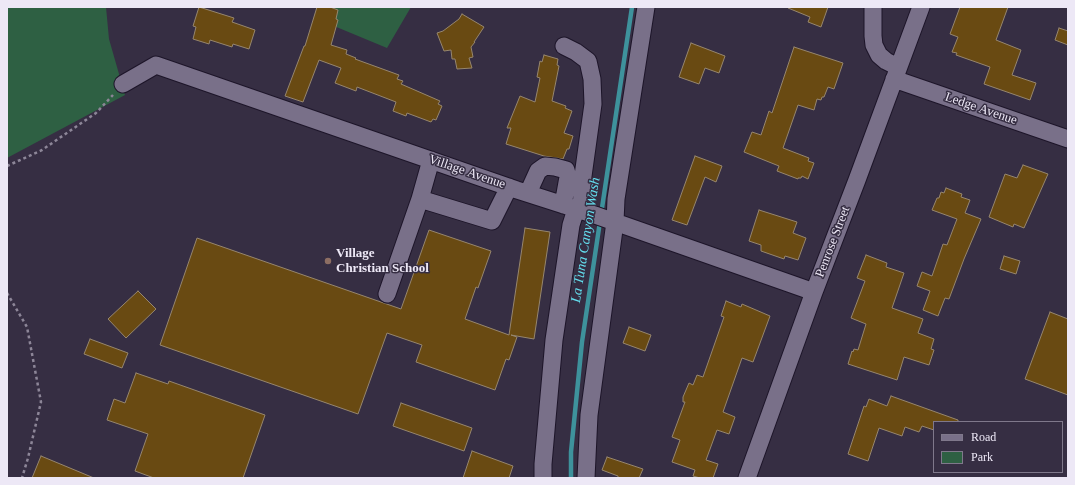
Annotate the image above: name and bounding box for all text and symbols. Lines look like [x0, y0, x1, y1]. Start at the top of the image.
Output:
street label: Ledge Avenue [943, 89, 1019, 129]
street label: Village Avenue [427, 152, 507, 192]
water label: La Tuna Canyon Wash [568, 176, 604, 304]
street label: Penrose Street [812, 204, 854, 280]
place label: Village Christian School [336, 246, 429, 277]
marker: Village Christian School [323, 256, 333, 266]
legend [933, 421, 1063, 473]
text: Road [971, 430, 996, 444]
text: Park [971, 450, 993, 464]

